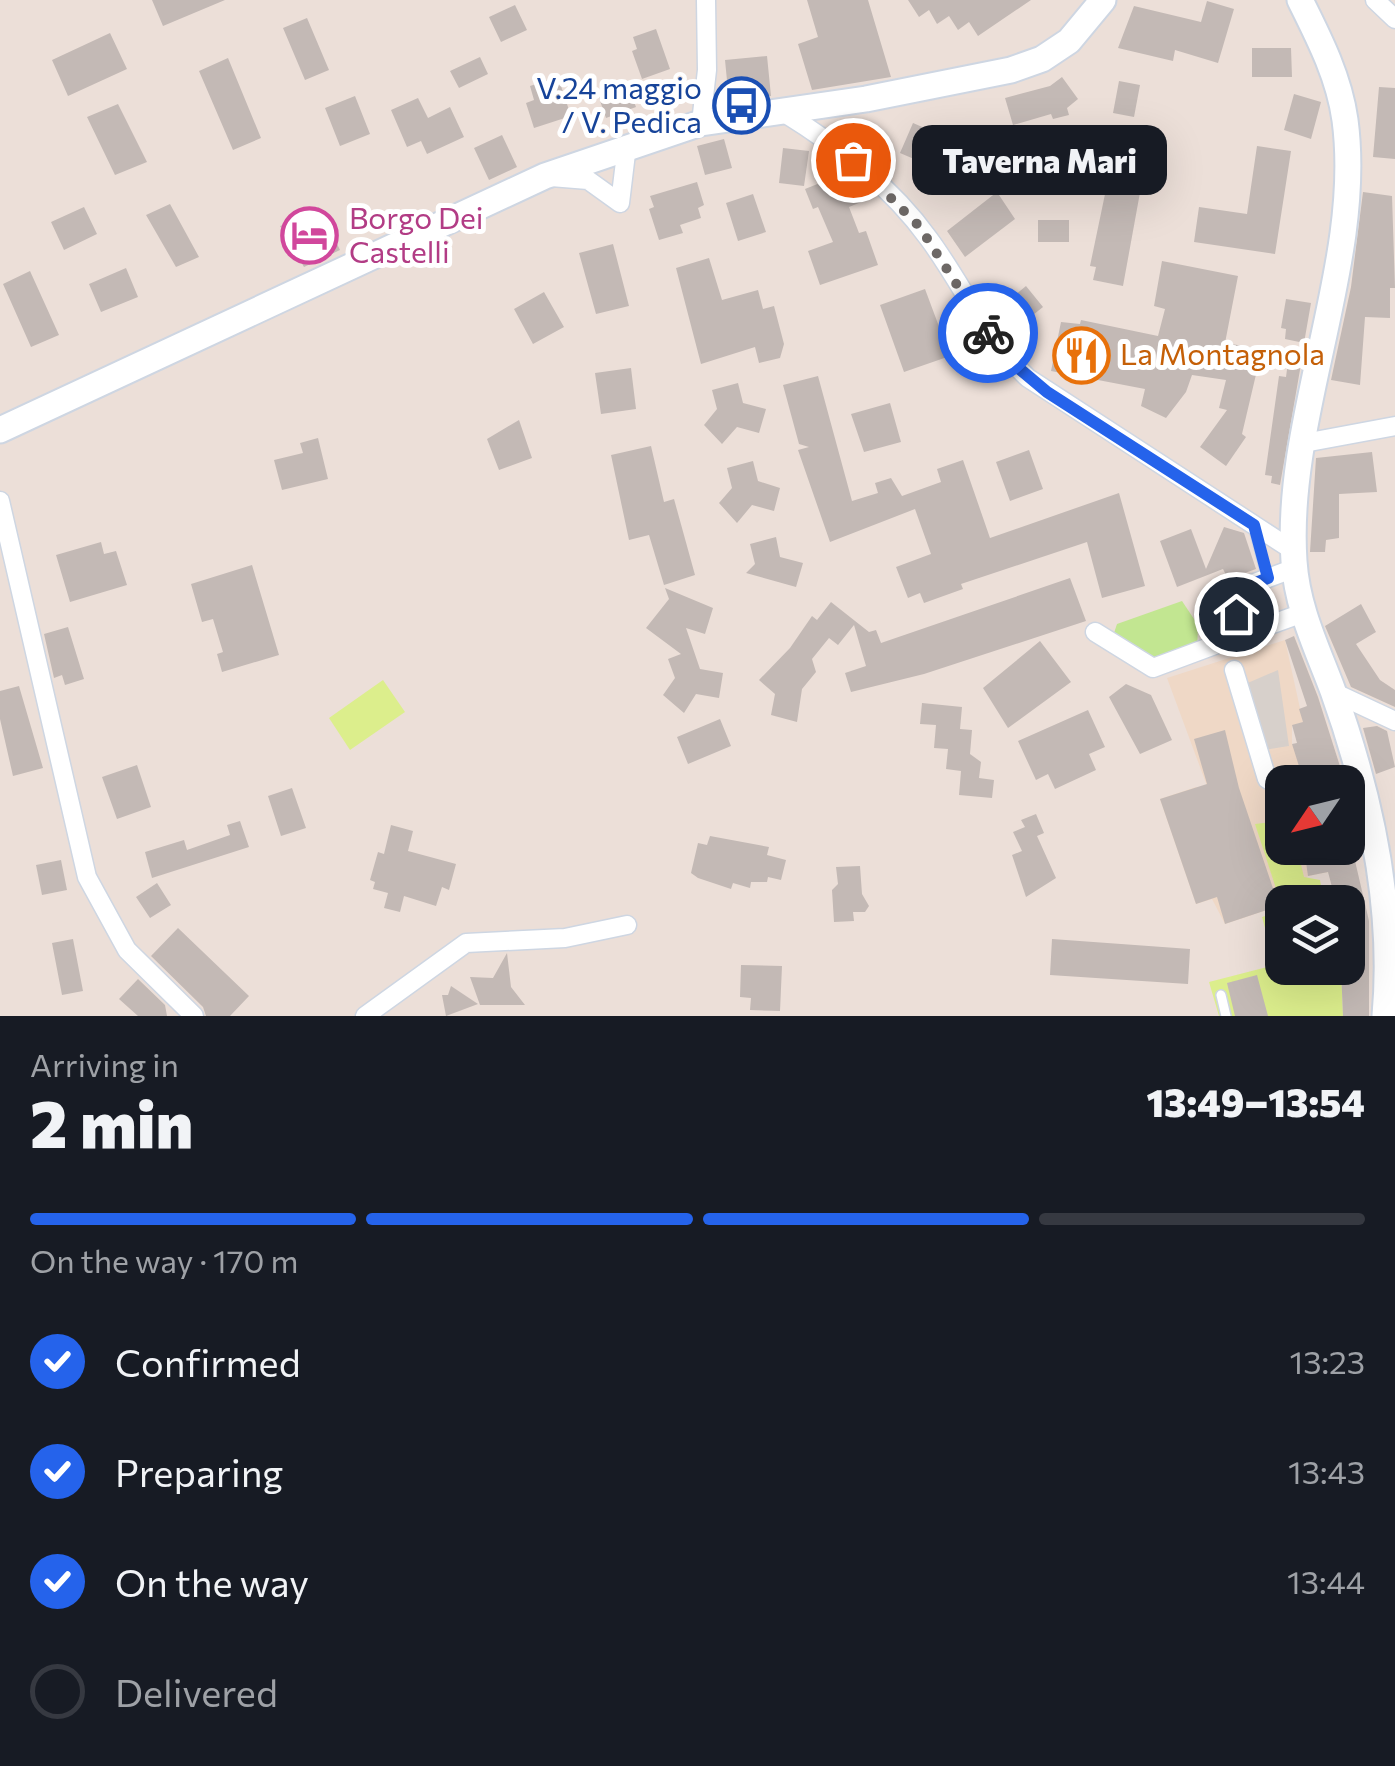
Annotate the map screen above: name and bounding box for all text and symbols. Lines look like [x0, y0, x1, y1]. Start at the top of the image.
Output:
place label: V.24 maggio / V. Pedica [536, 68, 702, 139]
bus stop icon: V.24 maggio / V. Pedica [711, 76, 771, 136]
pin [811, 118, 896, 203]
callout: Taverna Mari [913, 125, 1168, 195]
icon: bag [826, 133, 881, 188]
text: Taverna Mari [942, 140, 1137, 180]
place label: Borgo Dei Castelli [349, 198, 484, 269]
hotel icon: Borgo Dei Castelli [280, 206, 340, 266]
courier [938, 283, 1038, 383]
icon: bike [961, 306, 1016, 361]
restaurant icon: La Montagnola [1051, 325, 1111, 385]
place label: La Montagnola [1120, 334, 1325, 371]
pin [1194, 572, 1279, 657]
icon: home [1209, 587, 1264, 642]
north arrow [1265, 765, 1365, 865]
map controls [1265, 765, 1365, 985]
button: layers [1265, 885, 1365, 985]
text: Arriving in [30, 1044, 179, 1084]
text: 13:49–13:54 [1146, 1078, 1365, 1125]
text: 2 min [30, 1082, 193, 1161]
text: On the way · 170 m [30, 1240, 299, 1280]
icon: check [30, 1334, 85, 1389]
text: Confirmed [115, 1338, 301, 1385]
text: 13:23 [1290, 1341, 1365, 1381]
icon: check [30, 1444, 85, 1499]
text: Preparing [115, 1448, 283, 1495]
text: 13:43 [1288, 1451, 1365, 1491]
icon: check [30, 1554, 85, 1609]
text: On the way [115, 1558, 309, 1605]
text: 13:44 [1287, 1561, 1365, 1601]
text: Delivered [115, 1668, 278, 1715]

